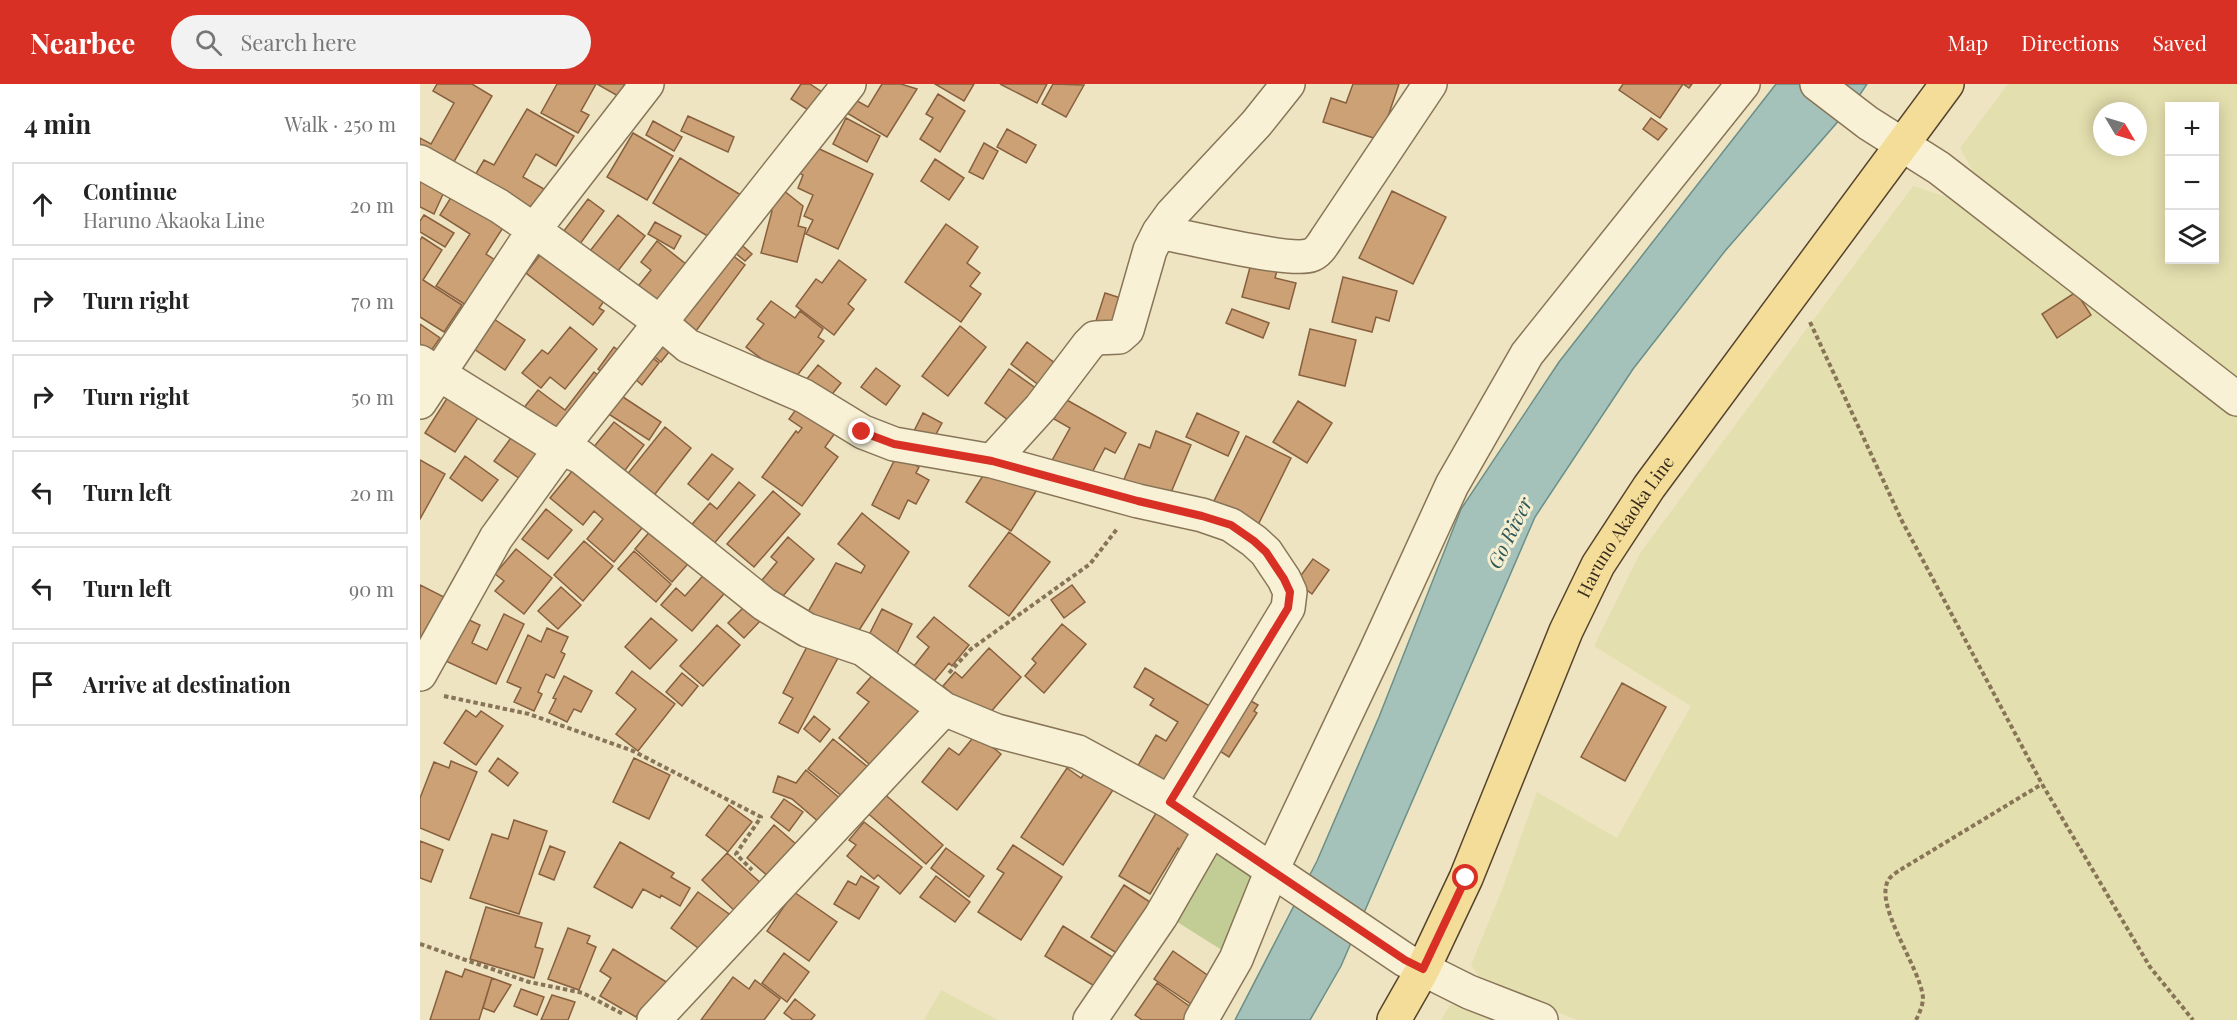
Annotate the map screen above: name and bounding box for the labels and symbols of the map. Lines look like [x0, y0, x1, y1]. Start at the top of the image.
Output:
north arrow [2093, 102, 2147, 156]
route end [848, 418, 874, 444]
street label: Haruno Akaoka Line [1571, 451, 1679, 601]
water label: Go River [1480, 491, 1538, 572]
route start [1452, 864, 1478, 890]

